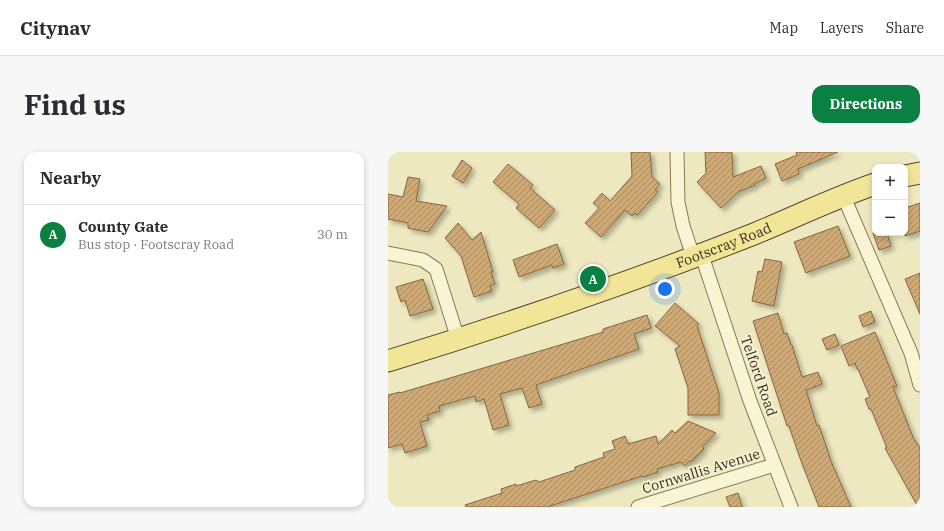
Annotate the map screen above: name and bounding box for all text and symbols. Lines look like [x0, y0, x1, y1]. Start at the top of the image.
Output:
text: Citynav [20, 16, 91, 40]
text: Map [770, 19, 798, 37]
text: Layers [820, 19, 864, 37]
text: Share [886, 19, 924, 37]
button: Directions [812, 85, 920, 123]
text: Find us [24, 86, 126, 123]
map controls [872, 164, 908, 236]
button: + [872, 164, 908, 200]
text: Nearby [40, 167, 101, 189]
button: − [872, 200, 908, 236]
text: County Gate [78, 217, 168, 236]
street label: Footscray Road [673, 218, 775, 272]
text: A [48, 226, 58, 243]
text: 30 m [317, 226, 348, 243]
text: Bus stop · Footscray Road [78, 236, 234, 253]
pin: A [580, 264, 606, 294]
your location [655, 279, 675, 299]
street label: Telford Road [737, 333, 781, 419]
street label: Cornwallis Avenue [640, 445, 762, 497]

